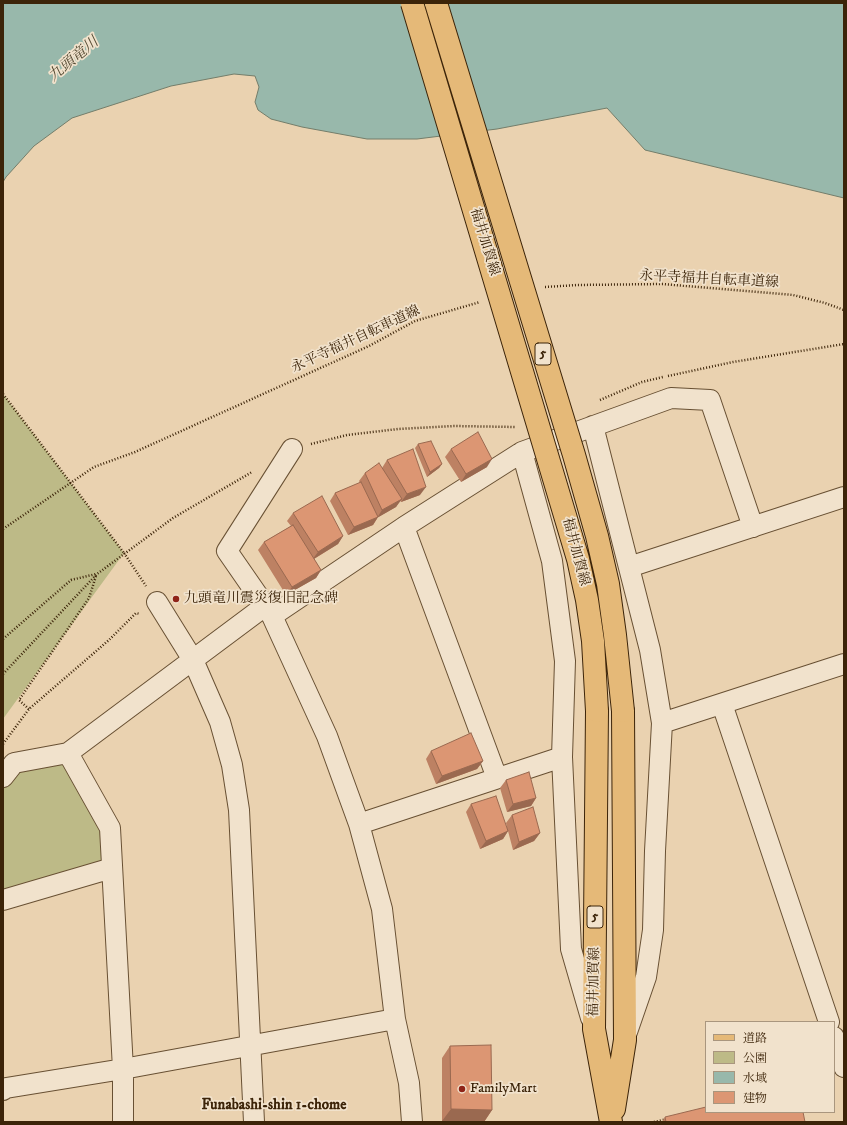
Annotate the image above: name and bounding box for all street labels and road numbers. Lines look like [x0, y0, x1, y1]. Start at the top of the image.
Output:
street label: 福井加賀線 [466, 206, 502, 278]
street label: 永平寺福井自転車道線 [639, 268, 779, 292]
street label: 永平寺福井自転車道線 [289, 303, 423, 377]
road number: 5 [535, 343, 551, 365]
street label: 福井加賀線 [558, 516, 592, 588]
road number: 5 [587, 906, 603, 928]
street label: 福井加賀線 [586, 947, 604, 1017]

